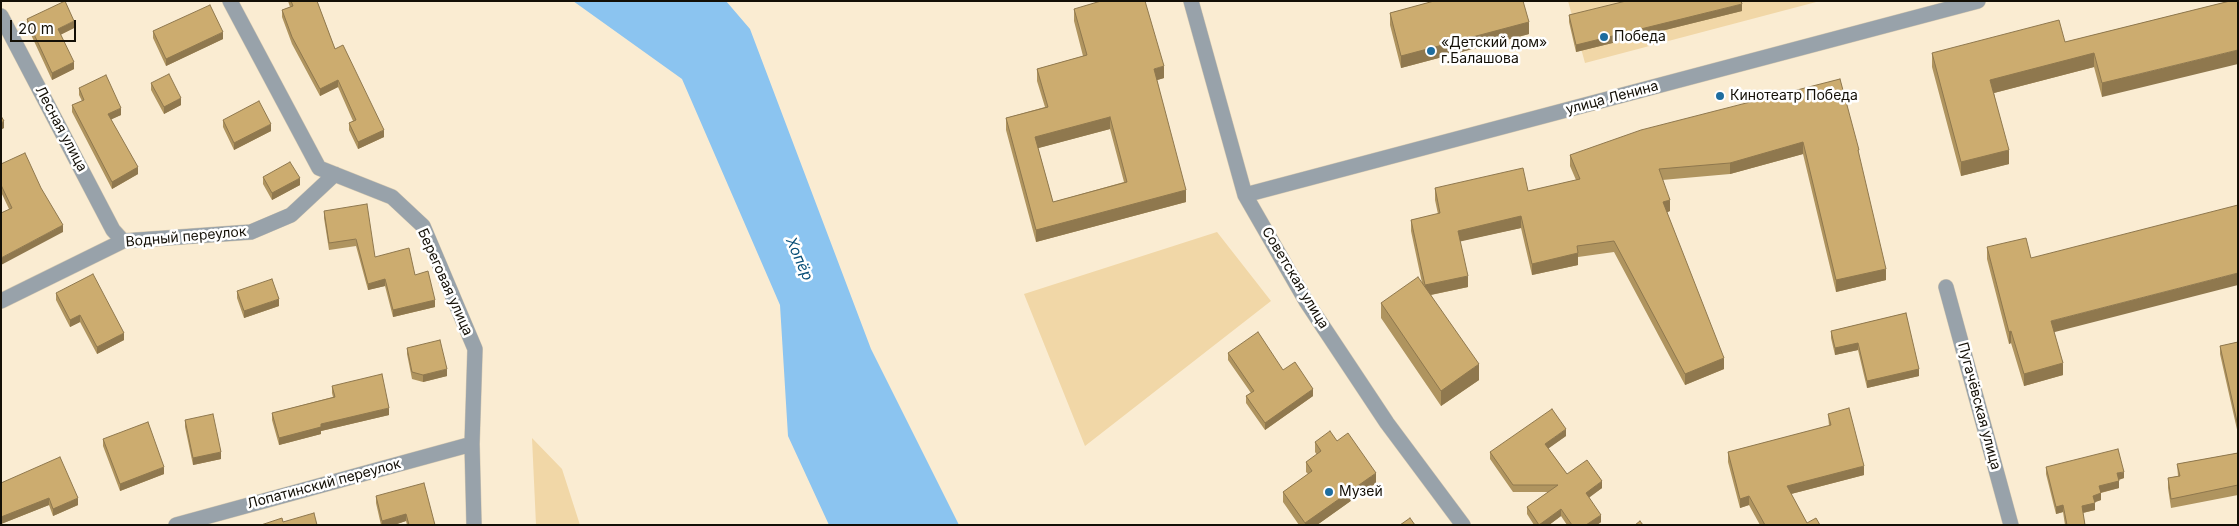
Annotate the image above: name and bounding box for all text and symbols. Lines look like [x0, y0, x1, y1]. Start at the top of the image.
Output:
scale bar [12, 10, 79, 42]
text: 20 m [18, 19, 54, 38]
place label: Победа [1614, 29, 1666, 45]
marker: Победа [1598, 31, 1610, 43]
place label: «Детский дом» г.Балашова [1441, 35, 1547, 68]
marker: «Детский дом» г.Балашова [1425, 45, 1437, 57]
street label: улица Ленина [1564, 78, 1660, 118]
street label: Лесная улица [31, 83, 91, 175]
place label: Кинотеатр Победа [1730, 88, 1858, 104]
marker: Кинотеатр Победа [1714, 90, 1726, 102]
street label: Водный переулок [125, 223, 247, 251]
street label: Советская улица [1258, 224, 1332, 332]
street label: Береговая улица [414, 226, 476, 338]
water label: Хопёр [782, 235, 816, 283]
street label: Пугачёвская улица [1954, 340, 2004, 472]
street label: Лопатинский переулок [245, 455, 403, 513]
place label: Музей [1339, 484, 1383, 500]
marker: Музей [1323, 486, 1335, 498]

